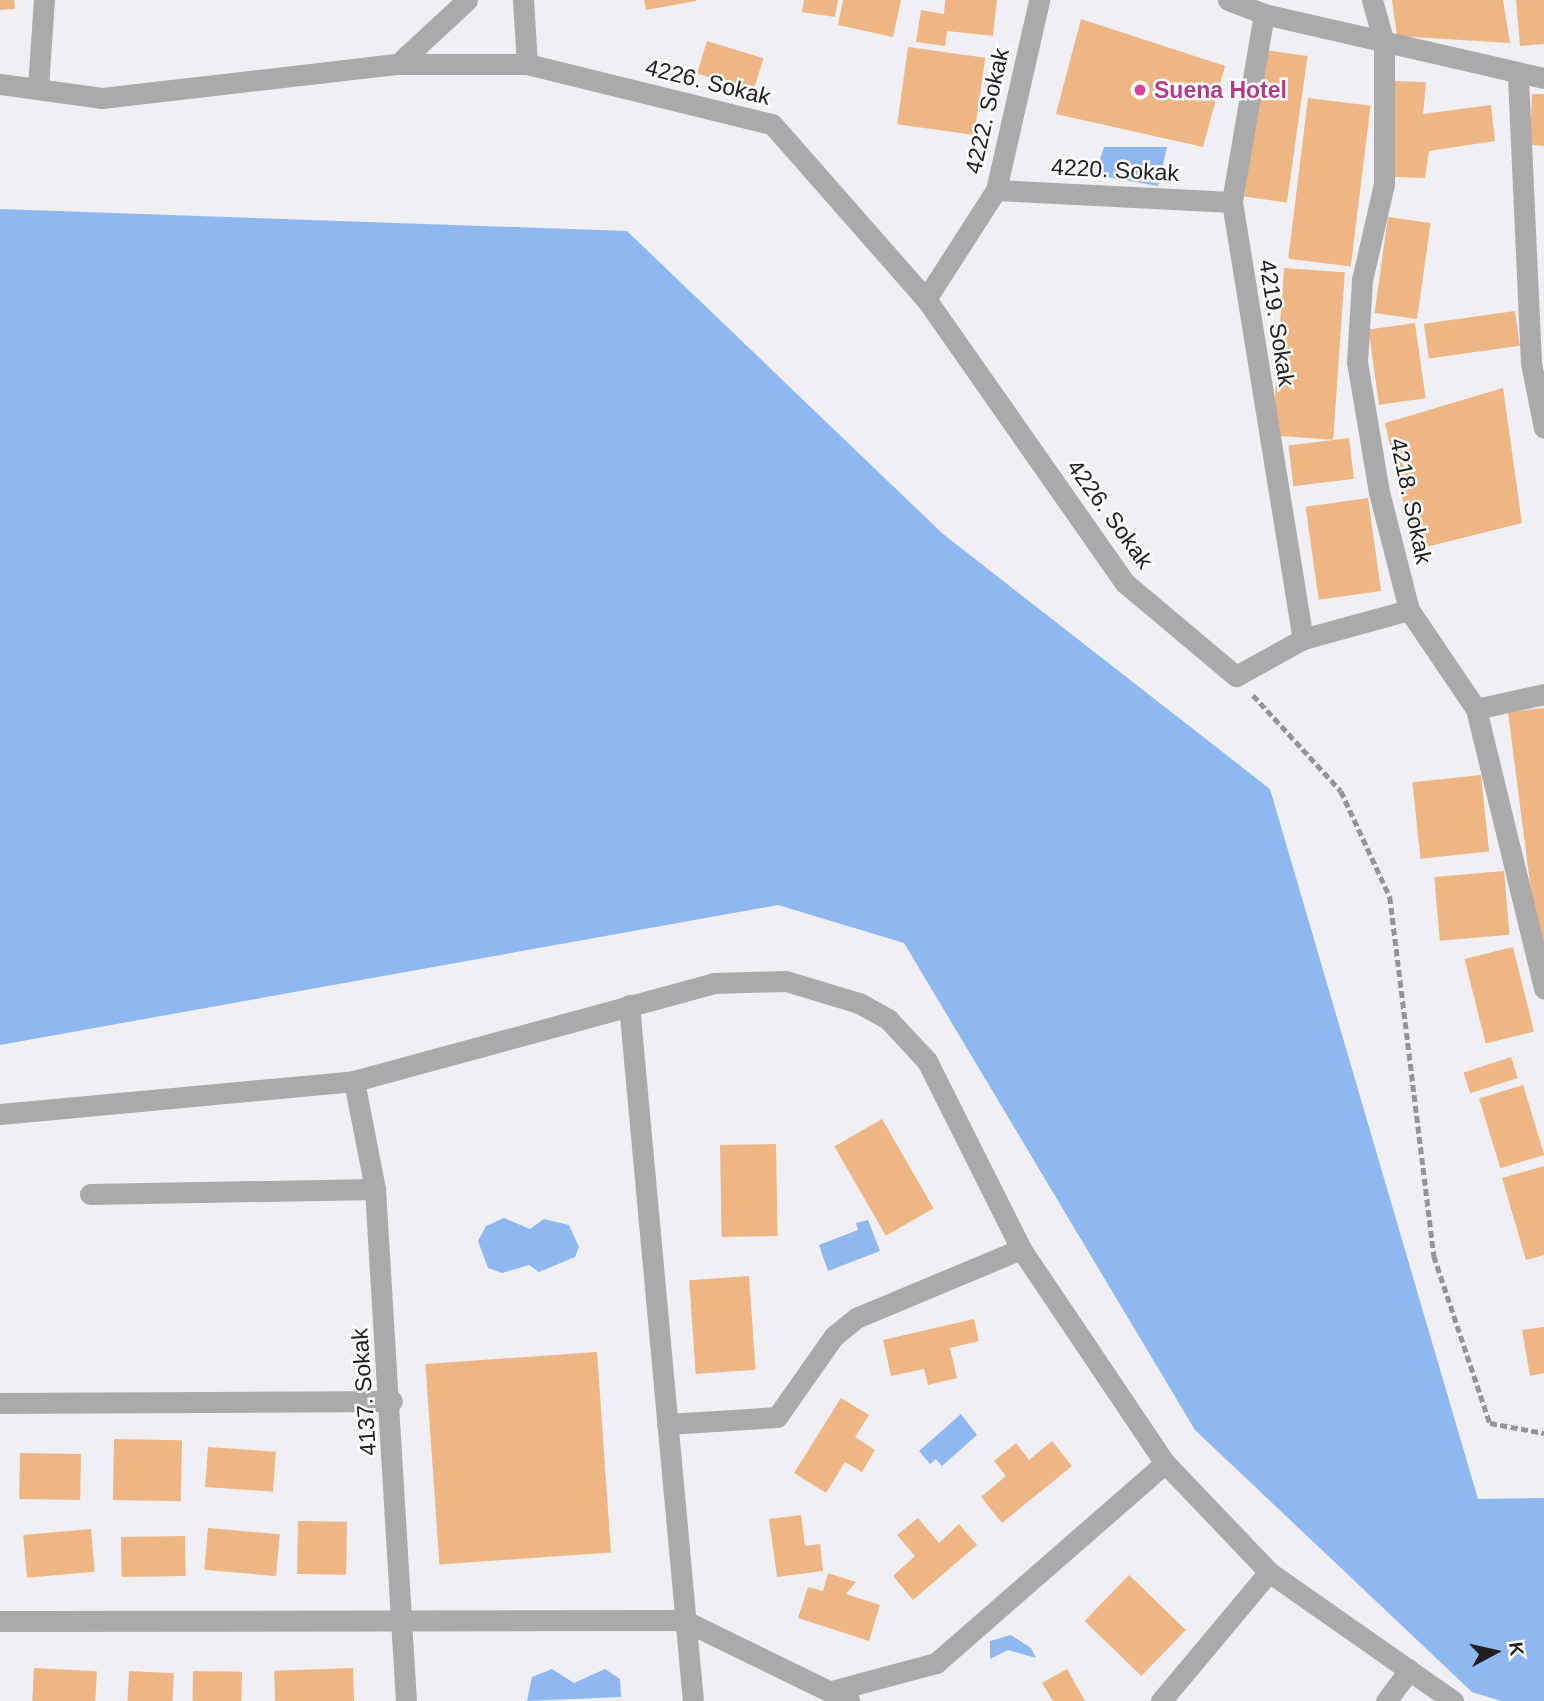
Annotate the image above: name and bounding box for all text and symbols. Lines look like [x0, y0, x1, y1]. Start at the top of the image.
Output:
street label: 4222. Sokak [959, 46, 1015, 176]
street label: 4226. Sokak [643, 53, 773, 111]
place label: Suena Hotel [1154, 76, 1287, 104]
marker: Suena Hotel [1132, 82, 1148, 98]
street label: 4220. Sokak [1050, 153, 1180, 187]
street label: 4219. Sokak [1253, 258, 1301, 388]
street label: 4218. Sokak [1384, 436, 1438, 566]
street label: 4226. Sokak [1061, 454, 1159, 574]
street label: 4137. Sokak [346, 1327, 382, 1457]
north arrow [1460, 1617, 1530, 1687]
text: K [1505, 1641, 1528, 1657]

